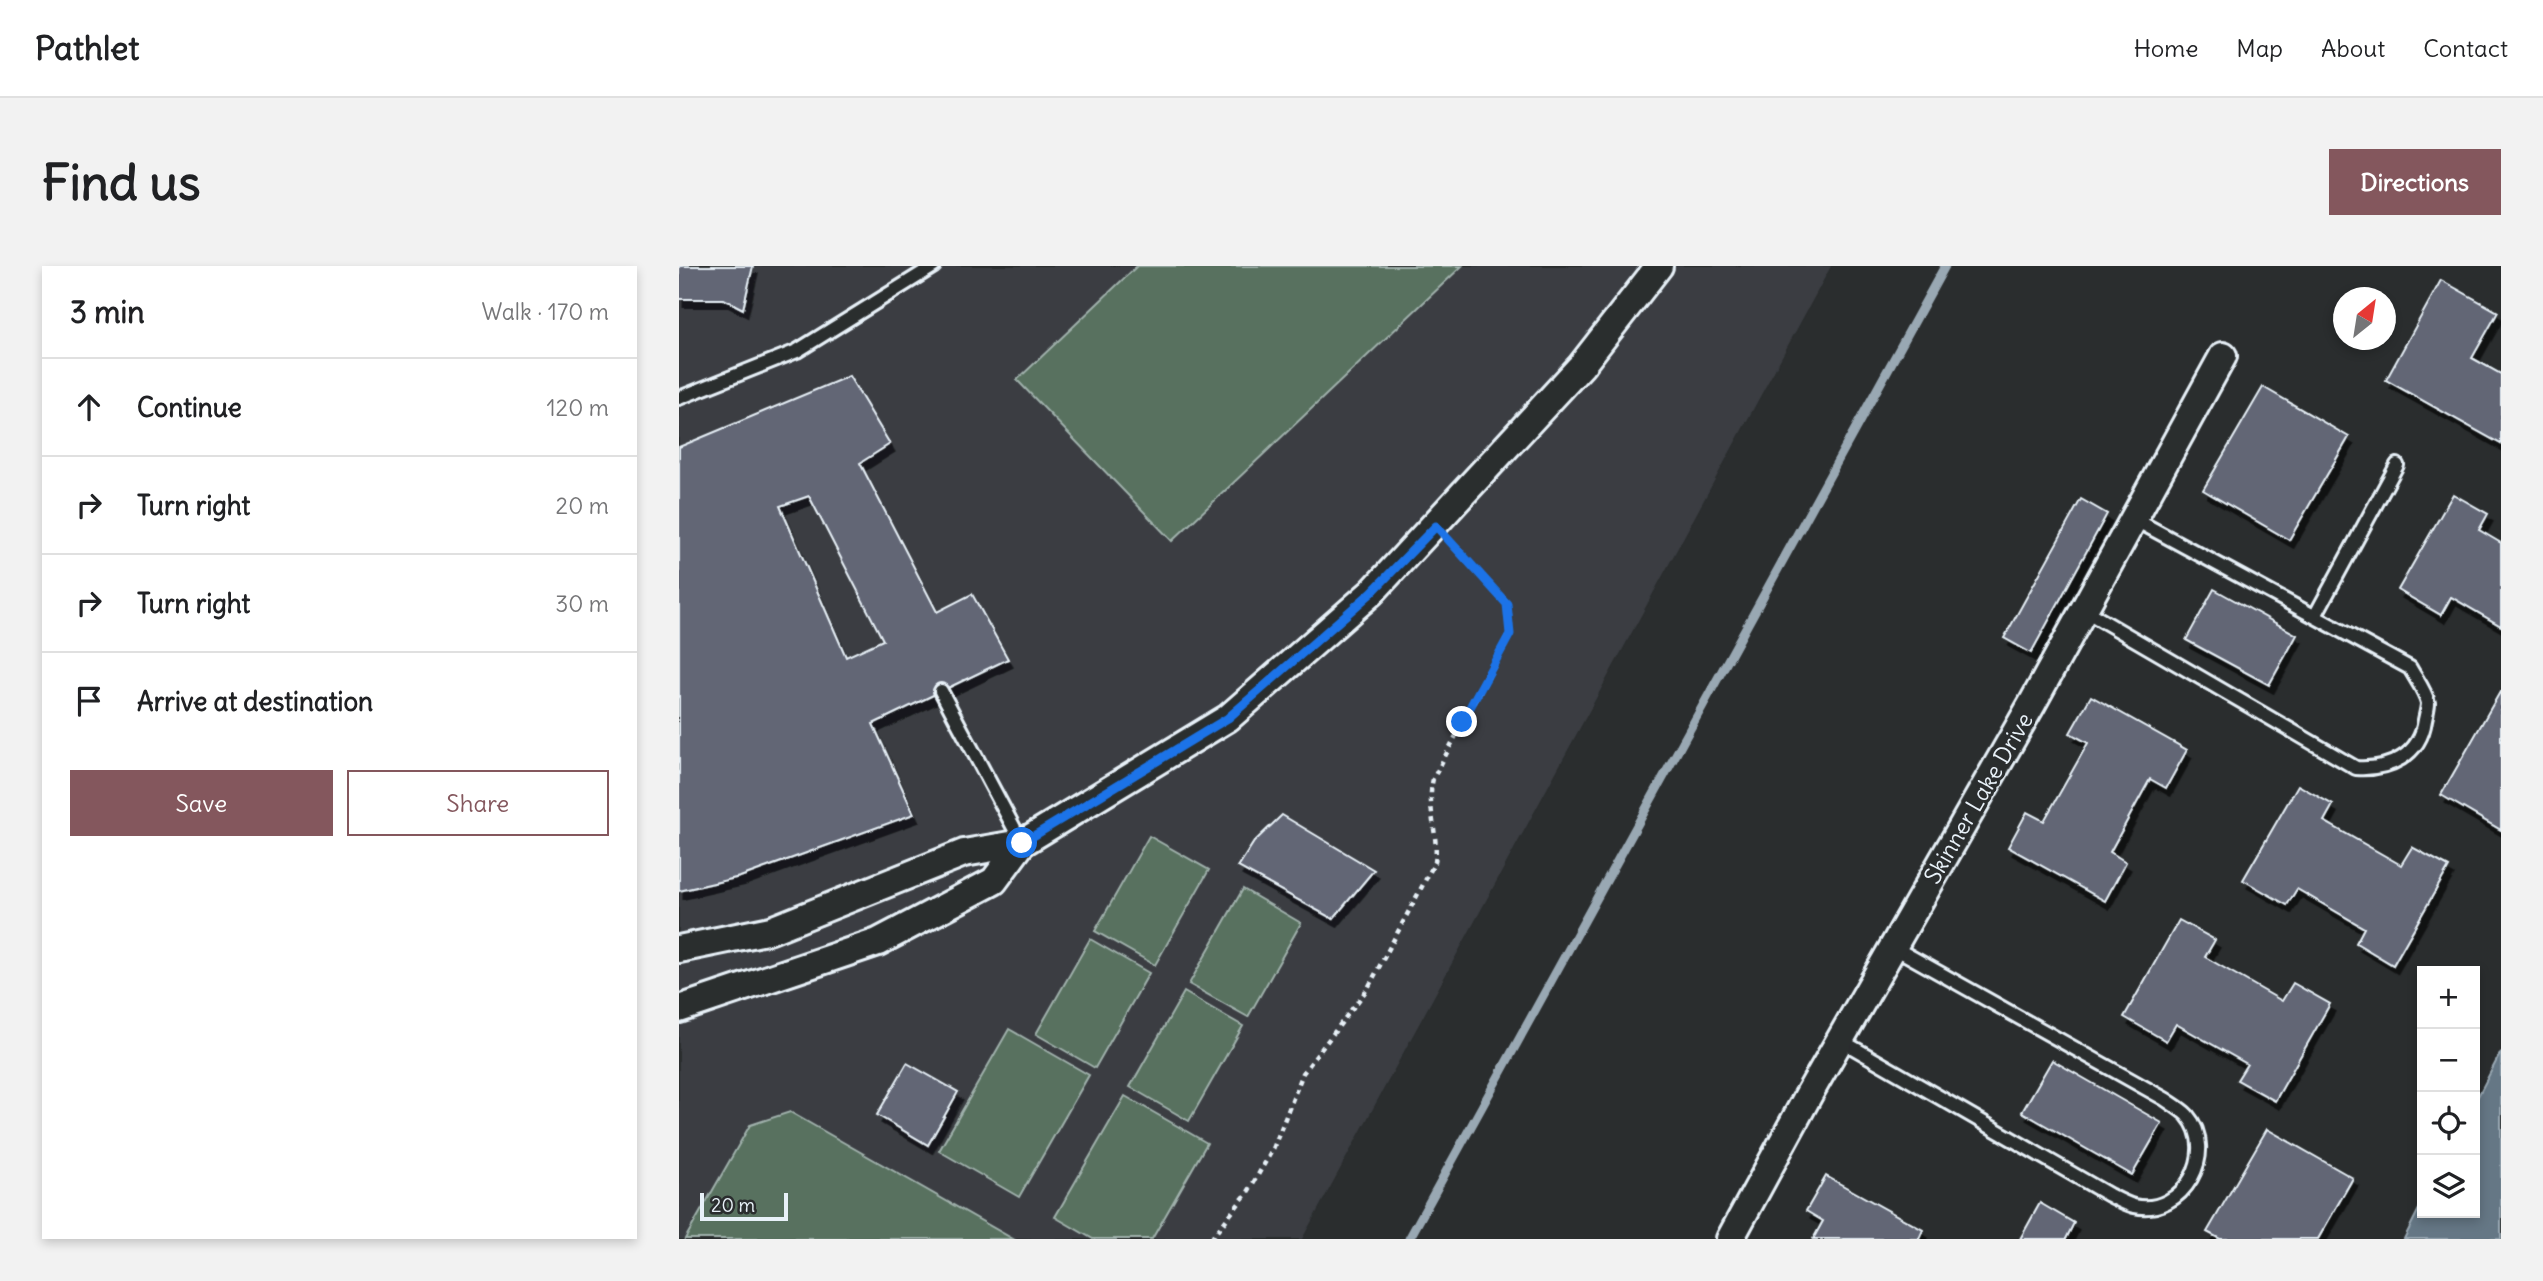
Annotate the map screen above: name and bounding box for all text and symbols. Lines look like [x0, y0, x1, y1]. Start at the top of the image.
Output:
text: Pathlet [35, 27, 139, 69]
text: Home [2134, 33, 2198, 63]
text: Map [2236, 33, 2283, 63]
text: About [2321, 33, 2385, 63]
text: Contact [2423, 33, 2508, 63]
button: Directions [2329, 149, 2501, 215]
text: Find us [42, 152, 200, 213]
north arrow [2333, 287, 2396, 350]
text: 3 min [70, 293, 145, 331]
text: Walk · 170 m [482, 297, 609, 326]
icon: ahead [70, 388, 108, 426]
text: Continue [137, 391, 242, 424]
text: 120 m [546, 393, 609, 422]
icon: right [70, 486, 108, 524]
text: Turn right [137, 489, 250, 522]
text: 20 m [556, 491, 609, 520]
icon: right [70, 584, 108, 622]
text: Turn right [137, 587, 250, 620]
text: 30 m [555, 589, 609, 618]
icon: arrive [70, 682, 108, 720]
text: Arrive at destination [137, 685, 373, 718]
route end [1446, 706, 1477, 737]
street label: Skinner Lake Drive [1917, 707, 2039, 889]
button: Save [70, 770, 333, 836]
button: Share [347, 770, 609, 836]
route start [1006, 827, 1037, 858]
map controls [2417, 966, 2480, 1218]
button: + [2417, 966, 2480, 1029]
button: − [2417, 1029, 2480, 1092]
button: locate [2417, 1092, 2480, 1155]
button: layers [2417, 1155, 2480, 1218]
scale bar [700, 1190, 787, 1222]
text: 20 m [711, 1193, 755, 1217]

